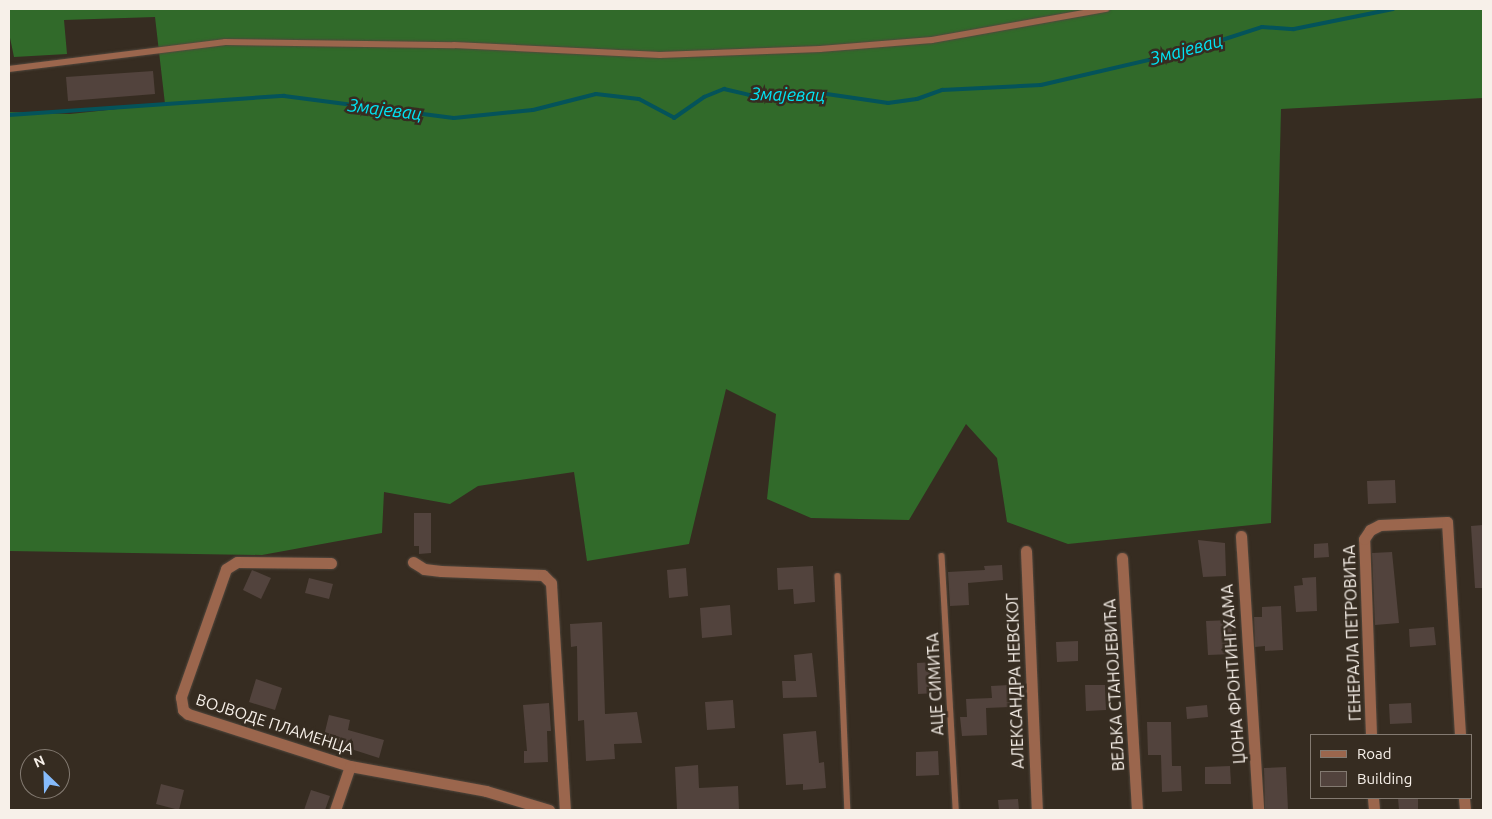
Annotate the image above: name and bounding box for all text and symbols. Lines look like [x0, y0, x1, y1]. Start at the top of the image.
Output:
water label: Змајевац [1147, 29, 1225, 69]
water label: Змајевац [751, 83, 825, 105]
water label: Змајевац [347, 94, 423, 124]
street label: ГЕНЕРАЛА ПЕТРОВИЋА [1339, 544, 1365, 722]
street label: ЏОНА ФРОНТИНГХАМА [1217, 583, 1249, 765]
street label: АЛЕКСАНДРА НЕВСКОГ [1002, 593, 1028, 769]
street label: ВЕЉКА СТАНОЈЕВИЋА [1100, 598, 1128, 772]
street label: АЦЕ СИМИЋА [923, 632, 947, 736]
street label: ВОЈВОДЕ ПЛАМЕНЦА [194, 689, 356, 759]
legend [1310, 734, 1472, 799]
text: Road [1357, 745, 1392, 762]
north arrow [20, 749, 70, 799]
text: N [31, 752, 47, 771]
text: Building [1357, 770, 1412, 787]

